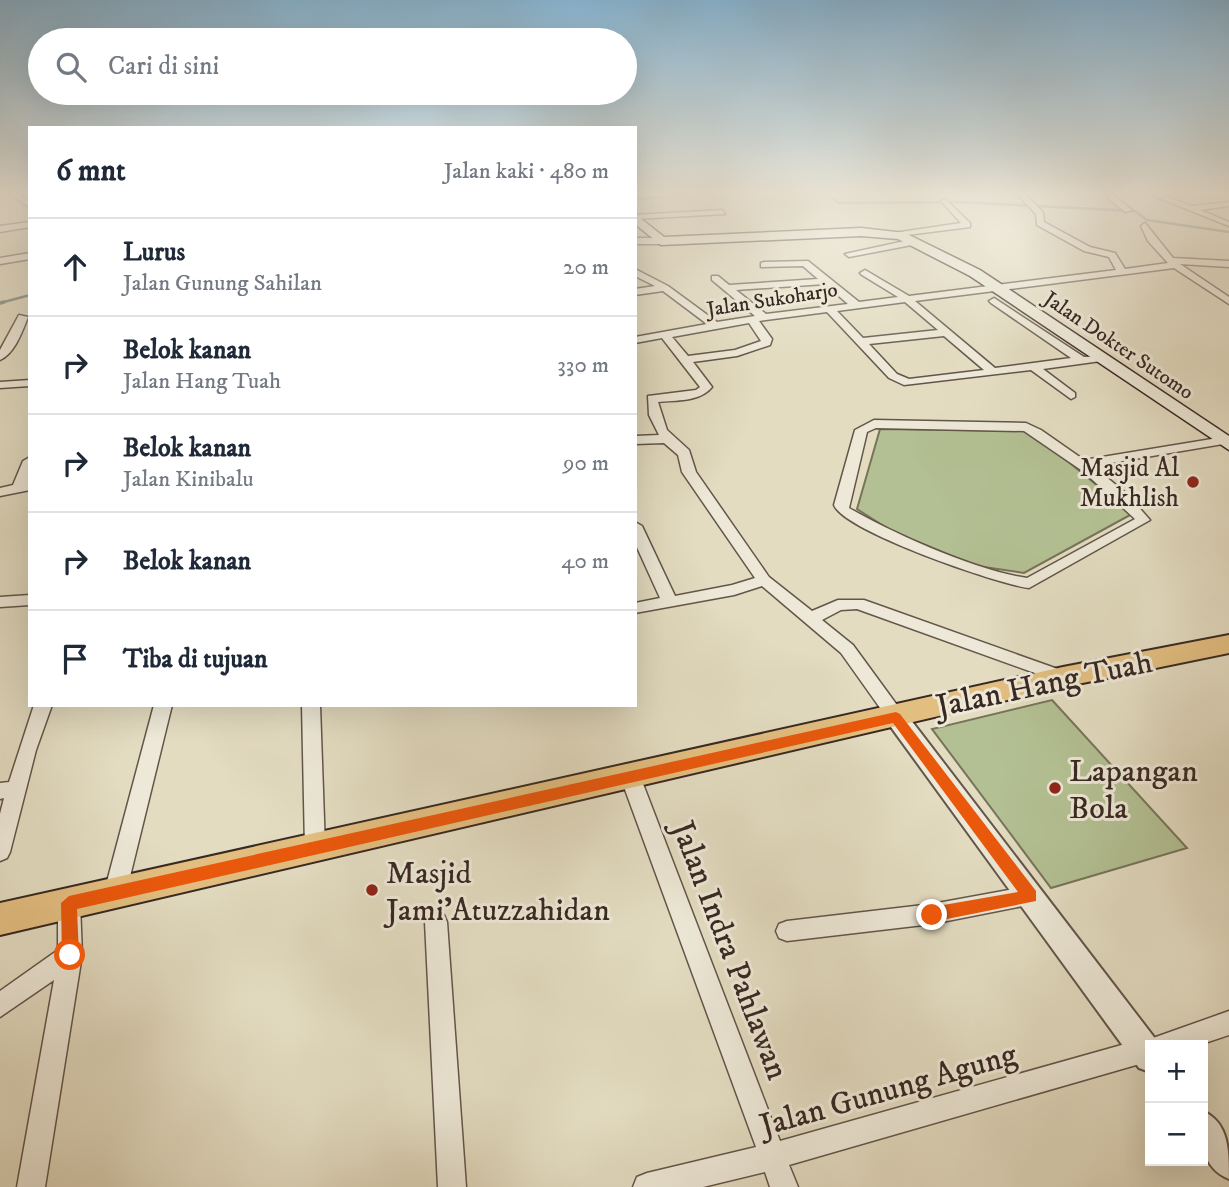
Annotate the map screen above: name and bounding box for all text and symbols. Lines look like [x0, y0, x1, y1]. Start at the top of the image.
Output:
search box [28, 28, 637, 105]
icon: search [52, 48, 90, 86]
text: Cari di sini [108, 50, 219, 83]
text: 6 mnt [56, 153, 126, 190]
text: Jalan kaki · 480 m [444, 157, 609, 186]
text: Lurus [123, 236, 185, 269]
icon: ahead [56, 248, 94, 286]
text: 20 m [563, 253, 609, 282]
text: Jalan Gunung Sahilan [123, 269, 322, 298]
street label: Jalan Sukoharjo [703, 277, 839, 323]
street label: Jalan Dokter Sutomo [1037, 285, 1198, 406]
text: Belok kanan [123, 334, 251, 367]
icon: right [56, 346, 94, 384]
text: 330 m [557, 351, 609, 380]
text: Jalan Hang Tuah [123, 367, 281, 396]
text: Belok kanan [123, 432, 251, 465]
icon: right [56, 444, 94, 482]
text: 90 m [563, 449, 609, 478]
place label: Masjid Al Mukhlish [1080, 452, 1179, 515]
text: Jalan Kinibalu [123, 465, 254, 494]
marker: Masjid Al Mukhlish [1185, 474, 1201, 490]
icon: right [56, 542, 94, 580]
text: Belok kanan [123, 545, 251, 578]
text: 40 m [561, 547, 609, 576]
icon: arrive [56, 640, 94, 678]
street label: Jalan Hang Tuah [930, 642, 1156, 728]
text: Tiba di tujuan [123, 643, 268, 676]
place label: Lapangan Bola [1069, 752, 1198, 829]
marker: Lapangan Bola [1047, 780, 1063, 796]
street label: Jalan Indra Pahlawan [660, 813, 797, 1086]
place label: Masjid Jami'Atuzzahidan [383, 854, 610, 931]
marker: Masjid Jami'Atuzzahidan [364, 882, 380, 898]
route end [916, 899, 947, 930]
route start [54, 939, 85, 970]
street label: Jalan Gunung Agung [753, 1035, 1022, 1148]
map controls [1145, 1040, 1208, 1166]
button: + [1145, 1040, 1208, 1103]
button: − [1145, 1103, 1208, 1166]

